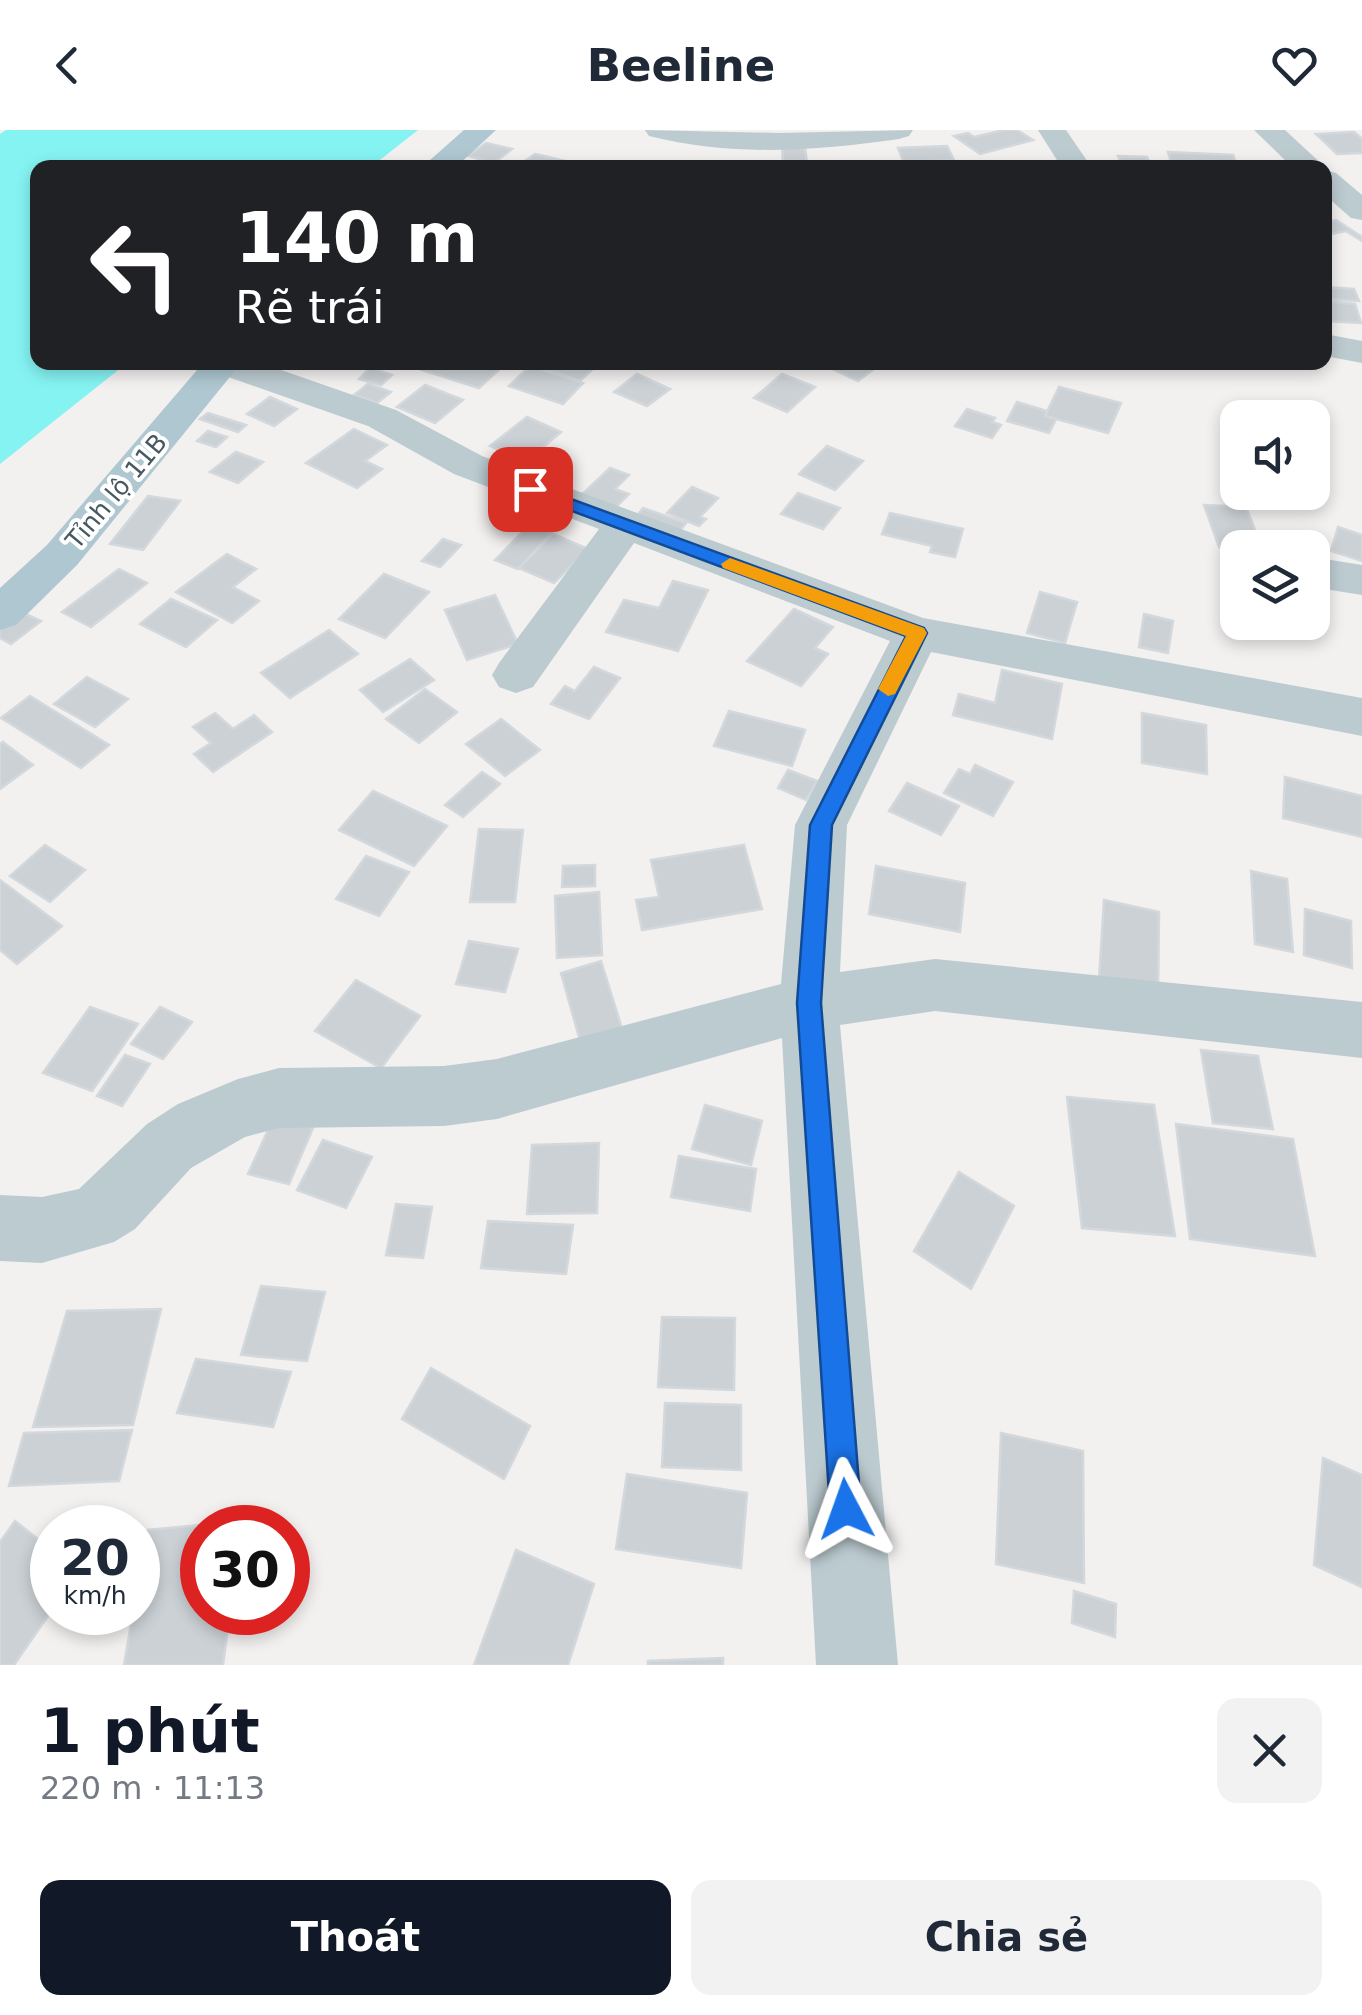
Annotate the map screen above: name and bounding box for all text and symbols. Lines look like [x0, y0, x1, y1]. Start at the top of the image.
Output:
icon: back [40, 38, 95, 93]
icon: heart [1267, 38, 1322, 93]
text: Beeline [587, 39, 775, 92]
text: 140 m [235, 197, 478, 279]
icon: left [70, 200, 200, 330]
text: Rẽ trái [235, 281, 384, 334]
map controls [1220, 400, 1330, 640]
button: sound [1220, 400, 1330, 510]
street label: Tỉnh lộ 11B [59, 428, 173, 555]
pin [488, 447, 573, 532]
icon: arrive [503, 462, 558, 517]
button: layers [1220, 530, 1330, 640]
position arrow [794, 1457, 898, 1561]
speed limit sign: 30 [180, 1505, 310, 1635]
text: 20 [60, 1529, 130, 1587]
text: km/h [63, 1581, 127, 1610]
text: 1 phút [40, 1696, 260, 1766]
button: close [1217, 1698, 1322, 1803]
text: 220 m · 11:13 [40, 1769, 265, 1807]
button: Thoát [40, 1880, 671, 1995]
button: Chia sẻ [691, 1880, 1322, 1995]

